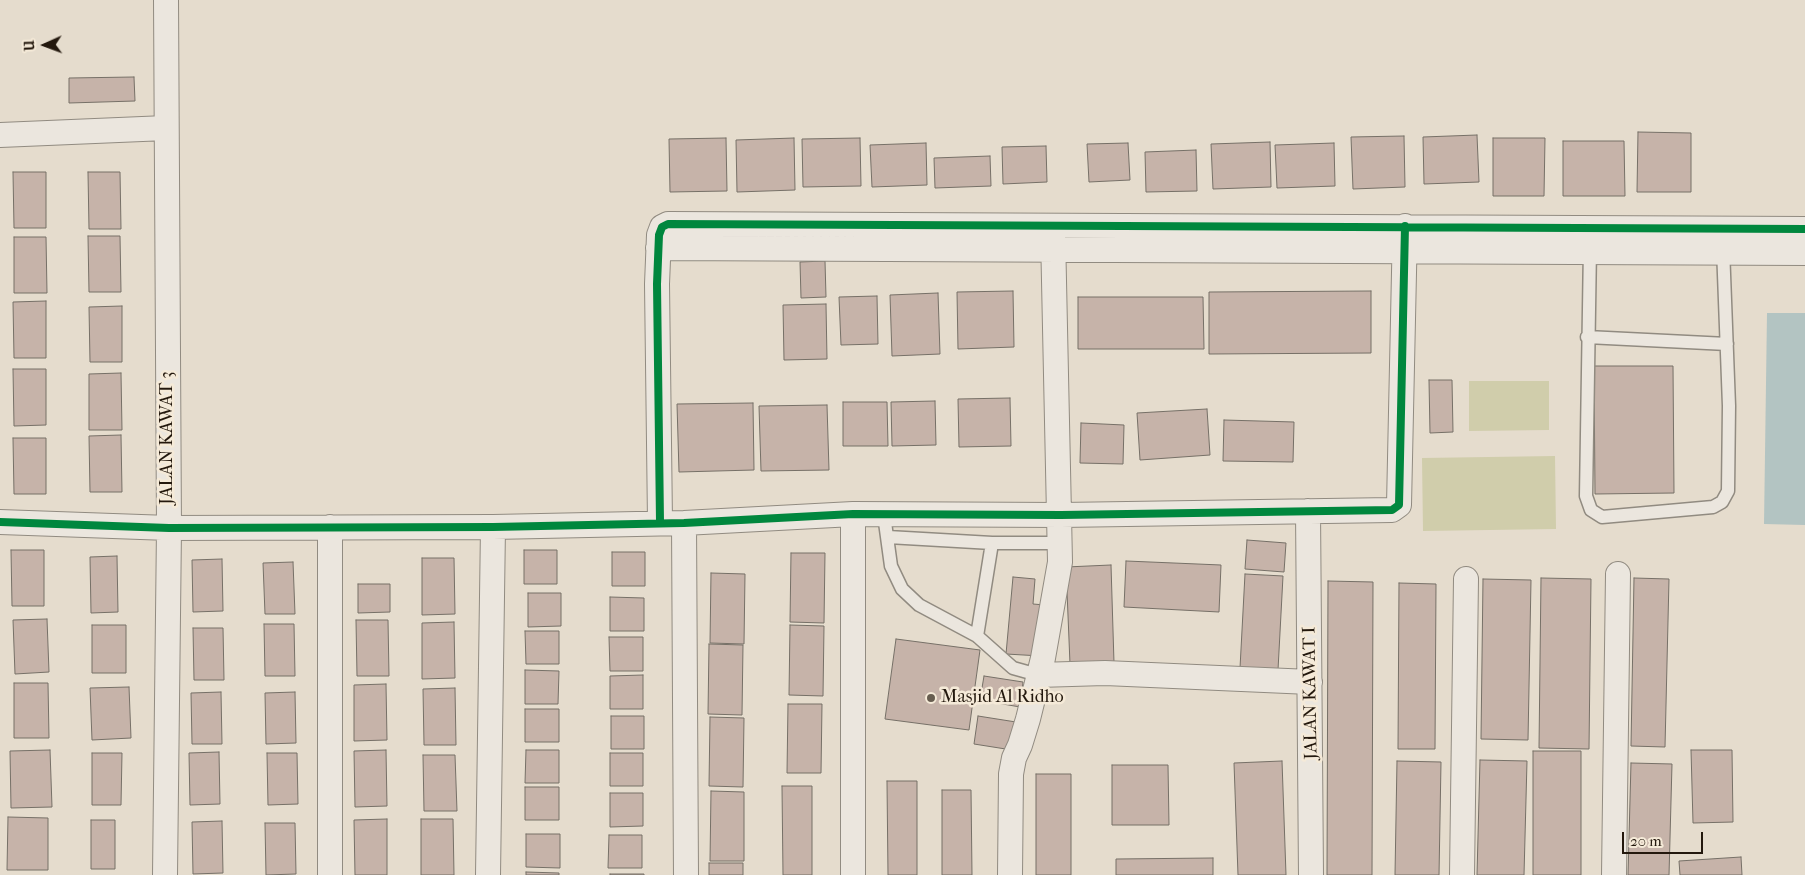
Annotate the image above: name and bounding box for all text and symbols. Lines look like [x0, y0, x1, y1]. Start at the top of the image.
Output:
north arrow [20, 20, 70, 70]
text: U [21, 40, 38, 51]
street label: JALAN KAWAT 3 [157, 371, 179, 505]
street label: JALAN KAWAT I [1299, 626, 1323, 760]
place label: Masjid Al Ridho [941, 687, 1064, 709]
marker: Masjid Al Ridho [925, 692, 937, 704]
scale bar [1625, 822, 1706, 854]
text: 20 m [1630, 832, 1662, 850]

